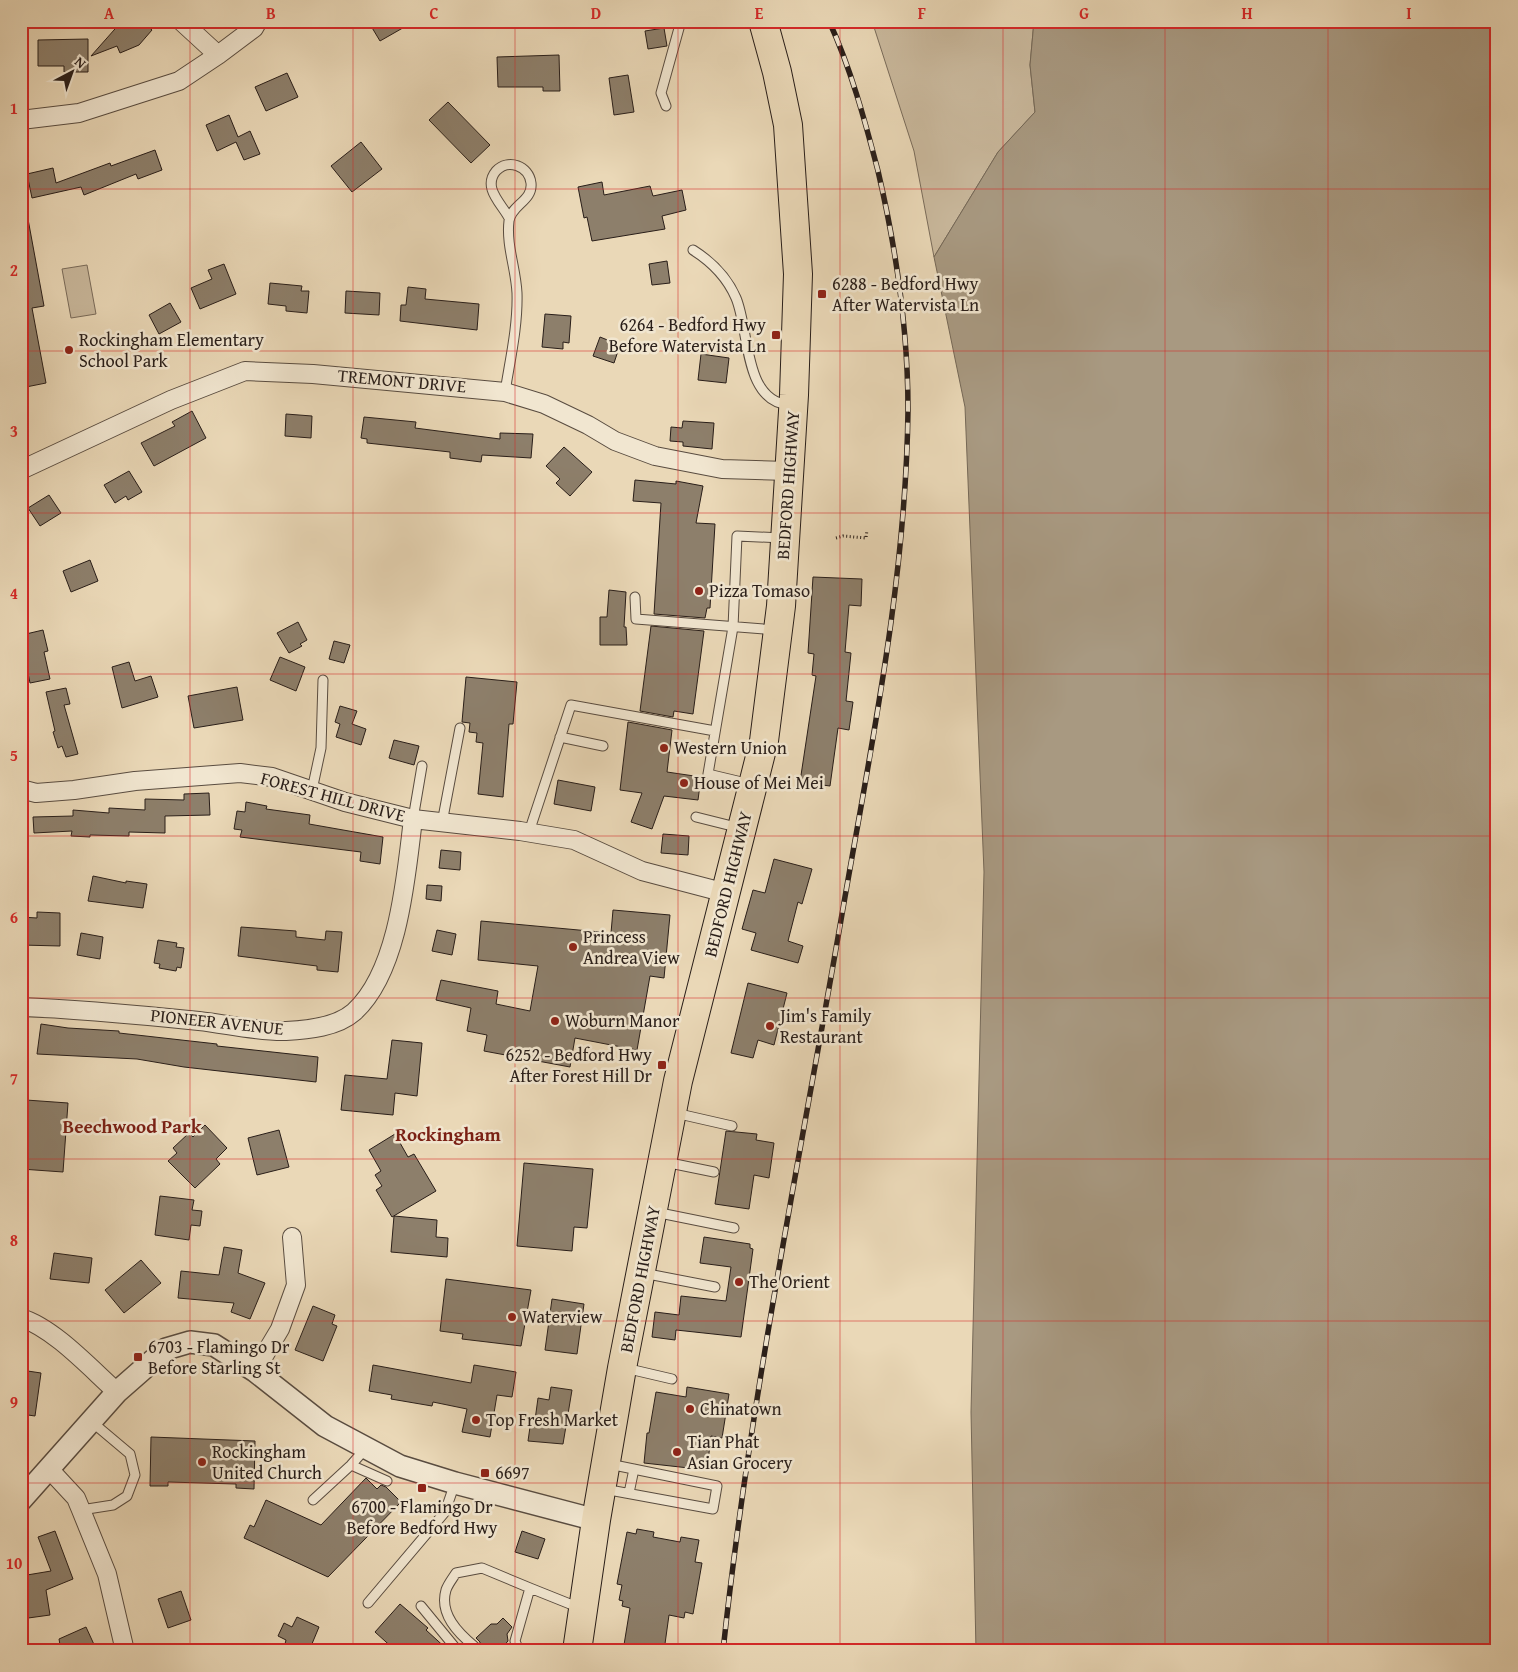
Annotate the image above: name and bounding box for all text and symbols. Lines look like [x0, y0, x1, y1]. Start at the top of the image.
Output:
text: A [104, 1, 115, 25]
text: B [266, 1, 276, 25]
text: C [429, 1, 439, 25]
text: D [591, 1, 601, 25]
text: E [755, 1, 764, 25]
text: F [918, 1, 926, 25]
text: G [1079, 1, 1089, 25]
text: H [1241, 1, 1253, 25]
text: I [1406, 1, 1412, 25]
north arrow [48, 48, 98, 98]
text: N [70, 52, 91, 73]
text: 1 [10, 96, 18, 120]
text: 2 [10, 258, 18, 282]
place label: 6288 - Bedford Hwy After Watervista Ln [832, 270, 979, 318]
marker: 6288 - Bedford Hwy After Watervista Ln [816, 288, 828, 300]
place label: 6264 - Bedford Hwy Before Watervista Ln [609, 311, 766, 359]
place label: Rockingham Elementary School Park [79, 326, 264, 374]
marker: 6264 - Bedford Hwy Before Watervista Ln [770, 329, 782, 341]
marker: Rockingham Elementary School Park [63, 344, 75, 356]
street label: TREMONT DRIVE [337, 361, 467, 400]
street label: BEDFORD HIGHWAY [769, 409, 806, 560]
text: 3 [10, 419, 18, 443]
place label: Pizza Tomaso [709, 577, 810, 604]
text: 4 [10, 581, 18, 605]
marker: Pizza Tomaso [693, 585, 705, 597]
place label: Western Union [674, 734, 787, 761]
marker: Western Union [658, 742, 670, 754]
text: 5 [10, 743, 18, 767]
street label: FOREST HILL DRIVE [258, 764, 408, 829]
place label: House of Mei Mei [694, 769, 824, 796]
marker: House of Mei Mei [678, 777, 690, 789]
street label: BEDFORD HIGHWAY [696, 808, 759, 960]
text: 6 [10, 905, 18, 929]
place label: Princess Andrea View [583, 923, 680, 971]
marker: Princess Andrea View [567, 941, 579, 953]
street label: PIONEER AVENUE [149, 1001, 285, 1042]
place label: Jim's Family Restaurant [778, 1002, 872, 1050]
place label: Woburn Manor [565, 1007, 680, 1034]
marker: Woburn Manor [549, 1015, 561, 1027]
marker: Jim's Family Restaurant [764, 1020, 776, 1032]
place label: 6252 - Bedford Hwy After Forest Hill Dr [506, 1041, 653, 1089]
marker: 6252 - Bedford Hwy After Forest Hill Dr [656, 1059, 668, 1071]
text: 7 [10, 1066, 18, 1090]
district label: Beechwood Park [62, 1112, 202, 1140]
district label: Rockingham [395, 1120, 501, 1148]
street label: BEDFORD HIGHWAY [612, 1203, 667, 1355]
text: 8 [10, 1228, 18, 1252]
place label: The Orient [749, 1268, 831, 1295]
marker: The Orient [733, 1276, 745, 1288]
place label: Waterview [522, 1303, 603, 1330]
marker: Waterview [506, 1311, 518, 1323]
place label: 6703 - Flamingo Dr Before Starling St [148, 1333, 290, 1381]
marker: 6703 - Flamingo Dr Before Starling St [132, 1351, 144, 1363]
text: 9 [10, 1390, 18, 1414]
place label: Chinatown [700, 1395, 782, 1422]
marker: Chinatown [684, 1403, 696, 1415]
place label: Top Fresh Market [486, 1406, 619, 1433]
marker: Top Fresh Market [470, 1414, 482, 1426]
place label: Tian Phat Asian Grocery [687, 1428, 792, 1476]
place label: Rockingham United Church [212, 1438, 322, 1486]
marker: Tian Phat Asian Grocery [671, 1446, 683, 1458]
marker: Rockingham United Church [196, 1456, 208, 1468]
place label: 6697 [495, 1459, 530, 1486]
marker: 6697 [479, 1467, 491, 1479]
marker: 6700 - Flamingo Dr Before Bedford Hwy [416, 1482, 428, 1494]
place label: 6700 - Flamingo Dr Before Bedford Hwy [347, 1493, 497, 1541]
text: 10 [6, 1551, 22, 1575]

